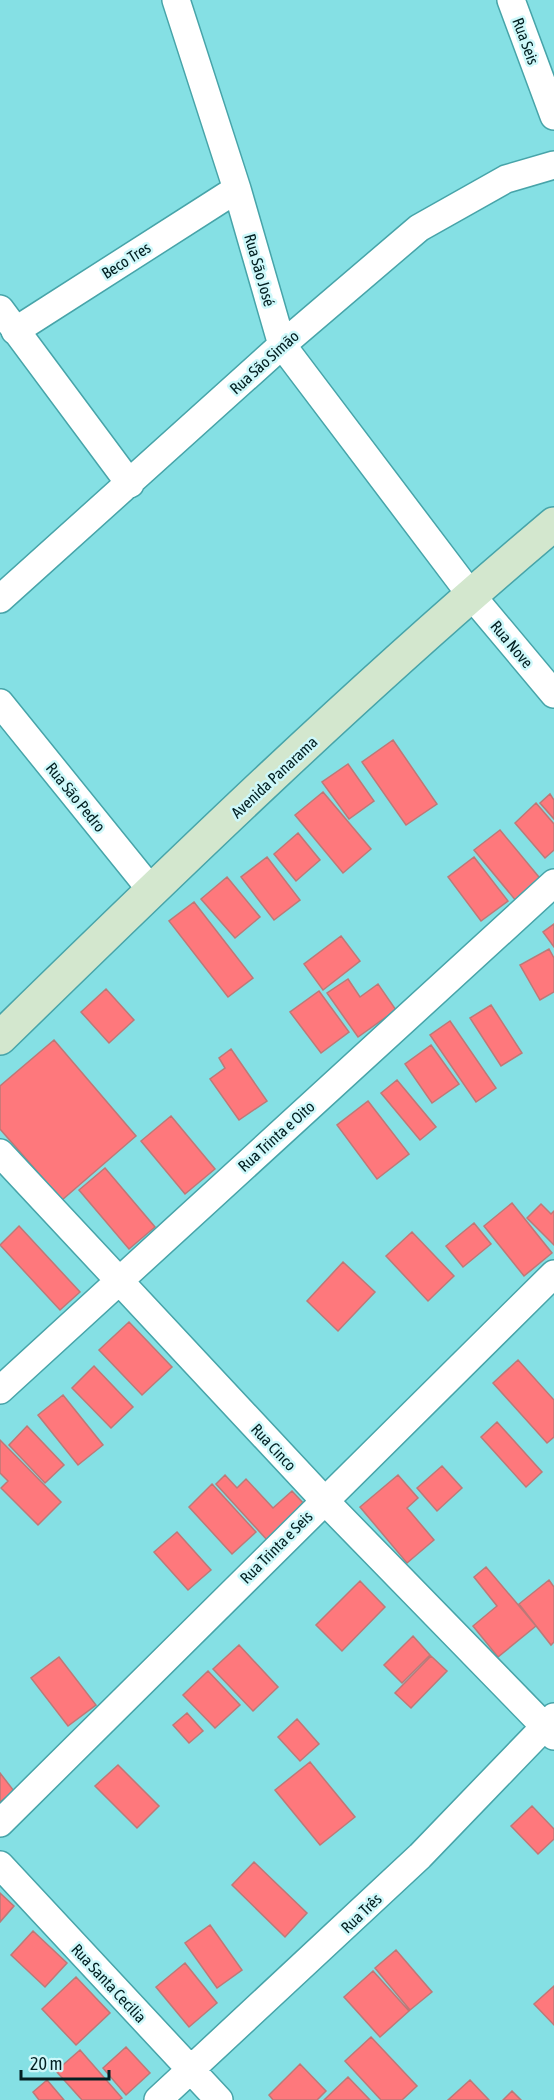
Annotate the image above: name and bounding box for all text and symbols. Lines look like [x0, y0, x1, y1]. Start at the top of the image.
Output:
street label: Rua Seis [509, 15, 543, 67]
street label: Rua São José [241, 232, 279, 308]
street label: Beco Tres [98, 238, 154, 282]
street label: Rua São Simão [226, 326, 302, 398]
street label: Rua Nove [487, 617, 537, 671]
street label: Avenida Panarama [227, 733, 321, 821]
street label: Rua São Pedro [43, 759, 109, 835]
street label: Rua Trinta e Oito [234, 1097, 318, 1175]
street label: Rua Cinco [248, 1420, 300, 1474]
street label: Rua Trinta e Seis [236, 1507, 316, 1587]
street label: Rua Três [337, 1889, 385, 1937]
street label: Rua Santa Cecilia [68, 1940, 150, 2026]
scale bar [21, 2043, 110, 2081]
text: 20 m [30, 2053, 62, 2074]

